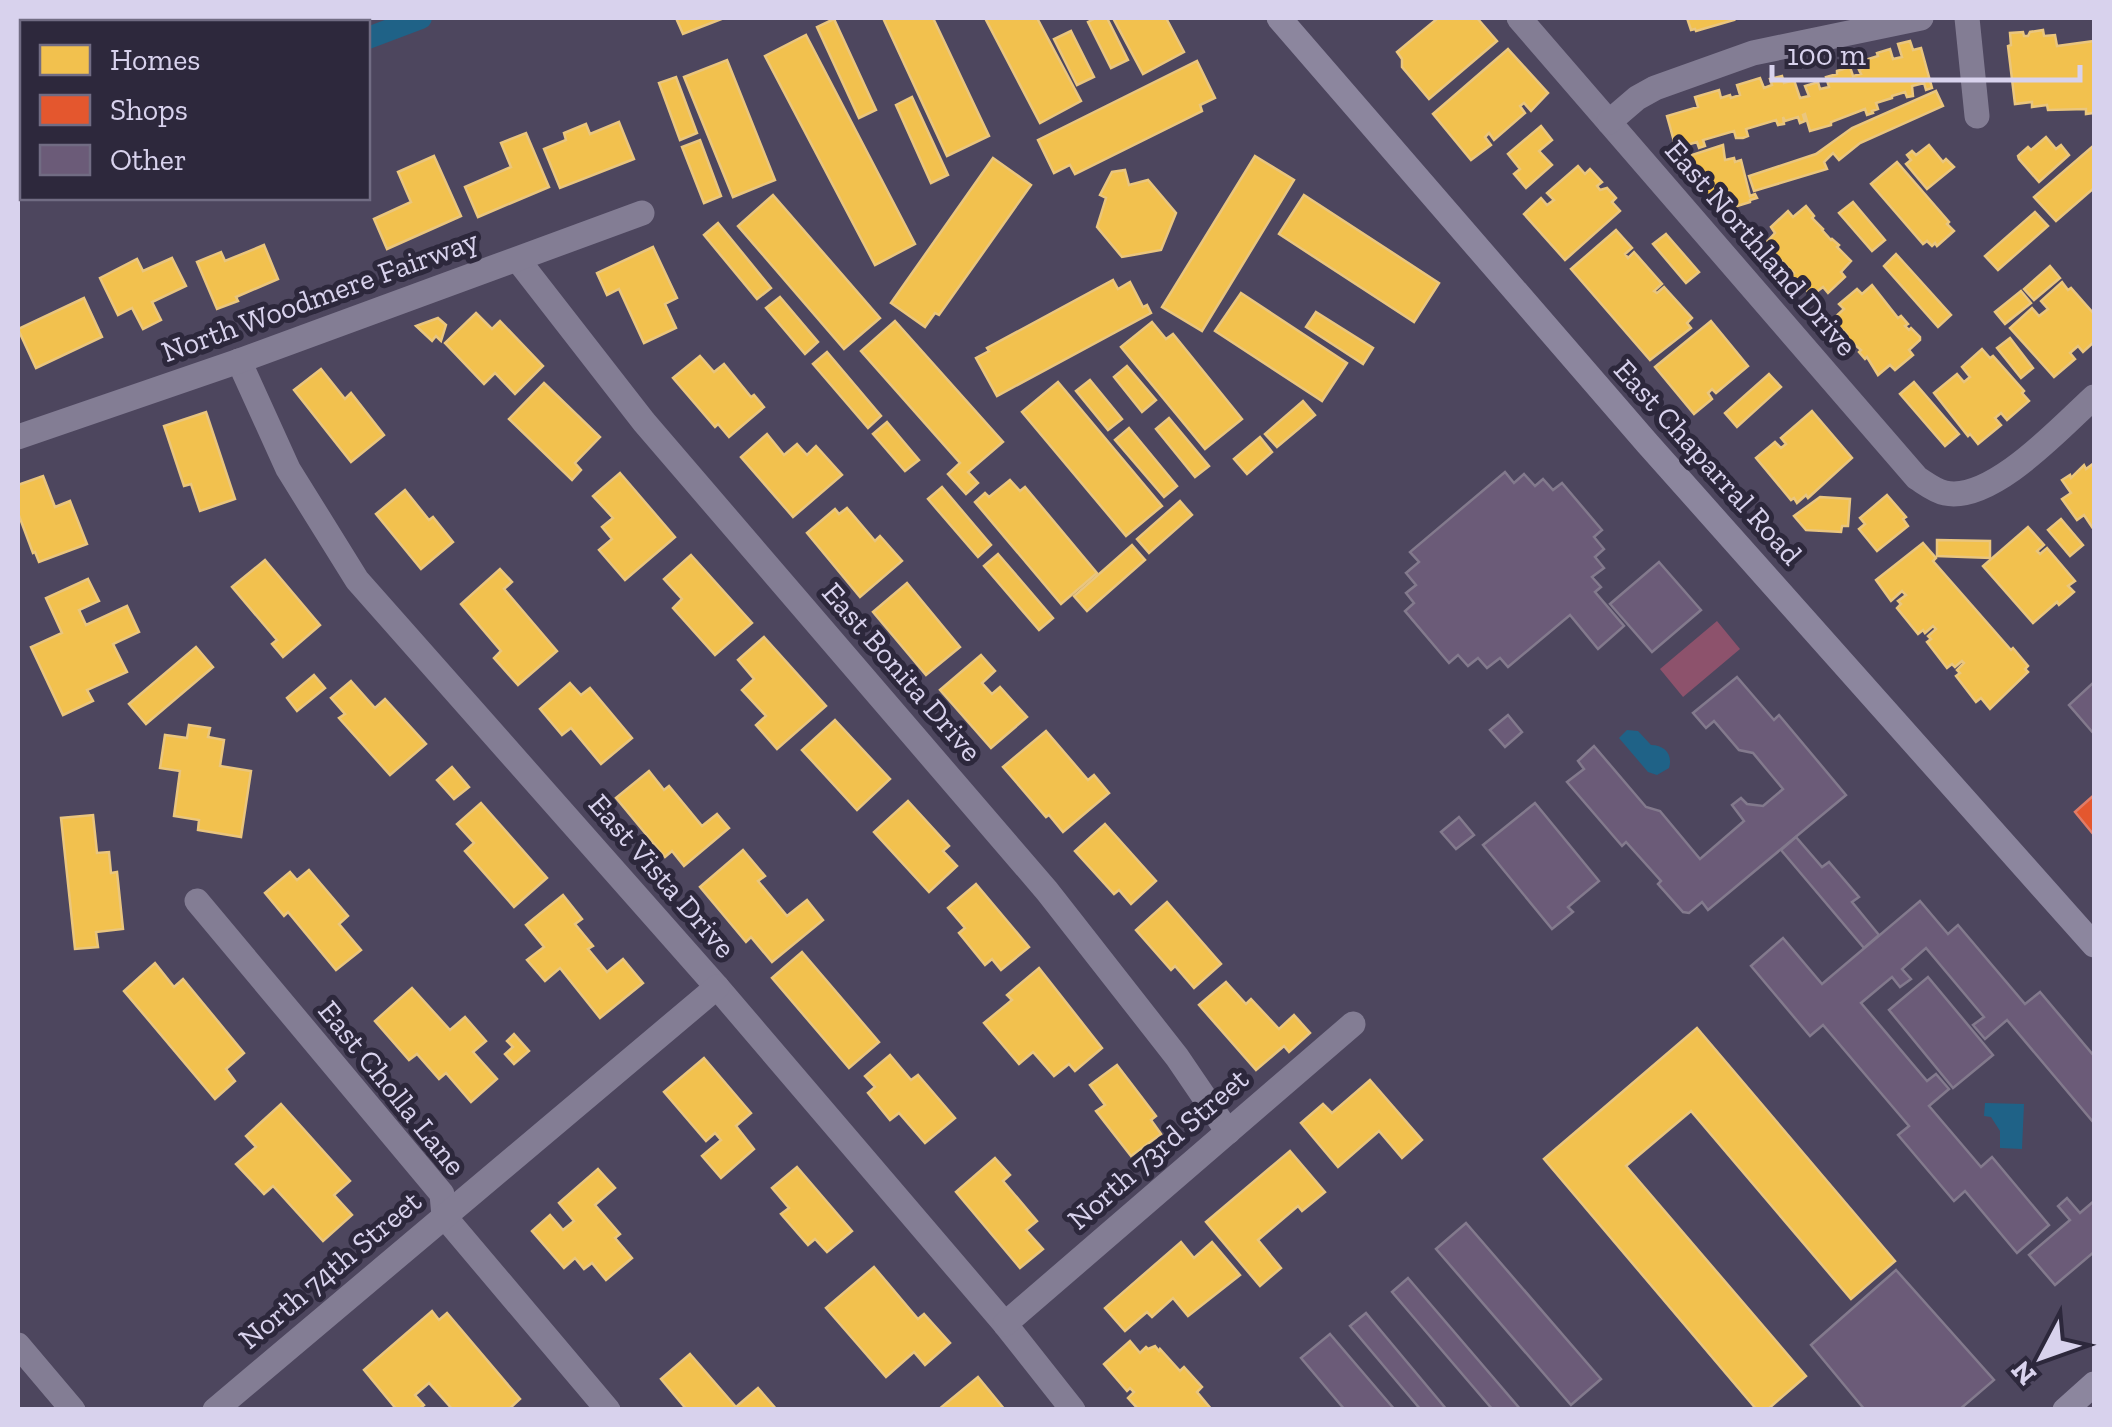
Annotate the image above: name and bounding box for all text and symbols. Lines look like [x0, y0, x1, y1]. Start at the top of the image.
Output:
legend [20, 20, 370, 200]
scale bar [1772, 20, 2080, 82]
text: 100 m [1787, 37, 1866, 73]
text: Homes [110, 42, 200, 78]
text: Shops [110, 92, 188, 128]
street label: East Northland Drive [1657, 133, 1865, 363]
text: Other [110, 142, 187, 178]
street label: North Woodmere Fairway [157, 222, 484, 370]
street label: East Chaparral Road [1606, 352, 1810, 572]
street label: East Bonita Drive [814, 575, 990, 769]
street label: East Vista Drive [581, 787, 743, 965]
street label: East Cholla Lane [311, 993, 473, 1183]
street label: North 73rd Street [1060, 1061, 1256, 1237]
street label: North 74th Street [231, 1183, 429, 1357]
north arrow [1992, 1307, 2092, 1407]
text: N [2004, 1354, 2043, 1392]

